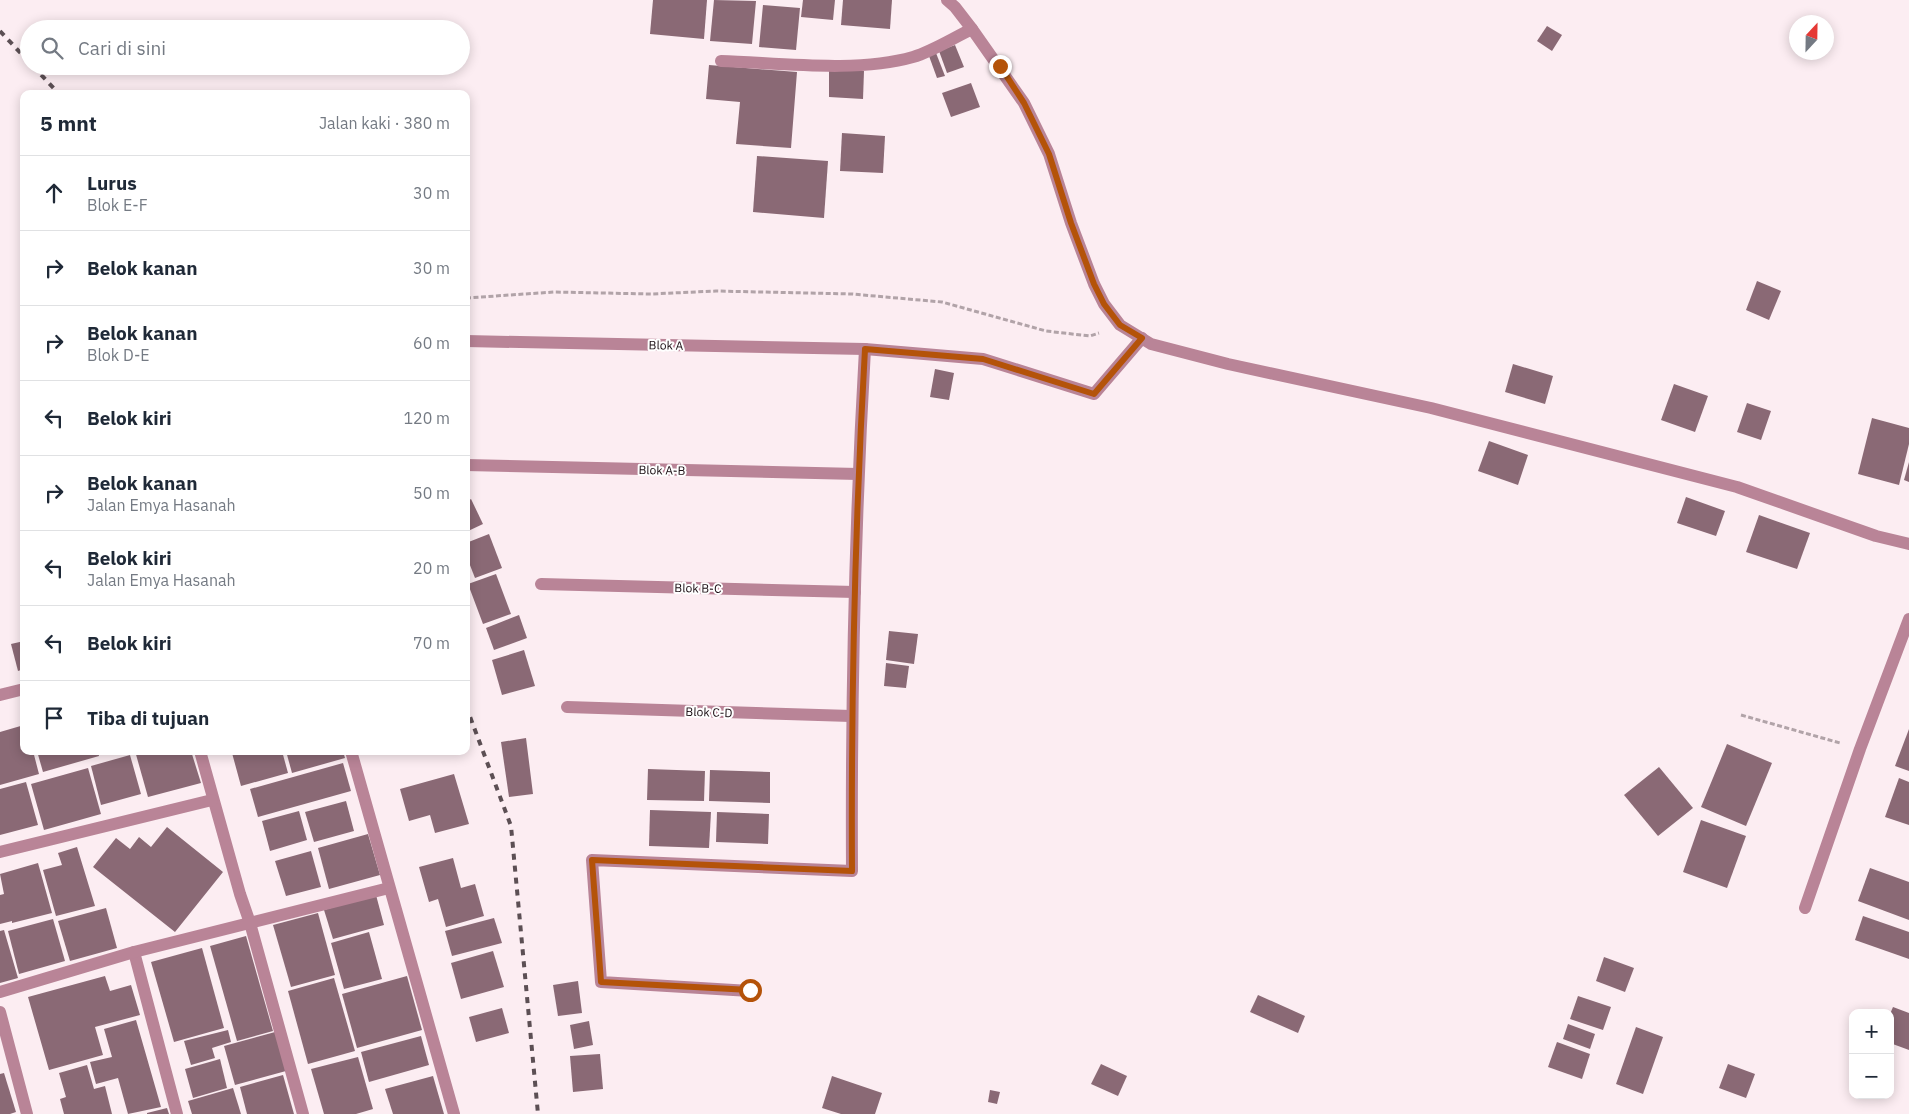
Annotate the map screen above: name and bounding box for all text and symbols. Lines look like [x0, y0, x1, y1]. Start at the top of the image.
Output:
north arrow [1789, 15, 1834, 60]
search box [20, 20, 470, 75]
icon: search [38, 34, 66, 62]
text: Cari di sini [78, 36, 166, 60]
route end [989, 55, 1012, 78]
text: 5 mnt [40, 109, 97, 137]
text: Jalan kaki · 380 m [319, 113, 450, 133]
text: Lurus [87, 171, 137, 195]
icon: ahead [40, 179, 68, 207]
text: 30 m [413, 183, 450, 203]
text: Blok E-F [87, 195, 148, 215]
icon: right [40, 254, 68, 282]
text: Belok kanan [87, 256, 198, 280]
text: 30 m [413, 258, 450, 278]
text: Belok kanan [87, 321, 198, 345]
icon: right [40, 329, 68, 357]
text: 60 m [413, 333, 450, 353]
street label: Blok A [649, 337, 684, 353]
text: Blok D-E [87, 345, 150, 365]
icon: left [40, 404, 68, 432]
text: Belok kiri [87, 406, 172, 430]
text: 120 m [403, 408, 450, 428]
street label: Blok A-B [638, 462, 686, 478]
text: Belok kanan [87, 471, 198, 495]
icon: right [40, 479, 68, 507]
text: 50 m [413, 483, 450, 503]
text: Jalan Emya Hasanah [87, 495, 236, 515]
text: Belok kiri [87, 546, 172, 570]
icon: left [40, 554, 68, 582]
text: 20 m [413, 558, 450, 578]
text: Jalan Emya Hasanah [87, 570, 236, 590]
street label: Blok B-C [674, 580, 722, 596]
icon: left [40, 629, 68, 657]
text: Belok kiri [87, 631, 172, 655]
text: 70 m [413, 633, 450, 653]
icon: arrive [40, 704, 68, 732]
street label: Blok C-D [685, 704, 733, 720]
text: Tiba di tujuan [87, 706, 209, 730]
route start [739, 979, 762, 1002]
map controls [1849, 1009, 1894, 1099]
button: + [1849, 1009, 1894, 1054]
button: − [1849, 1054, 1894, 1099]

